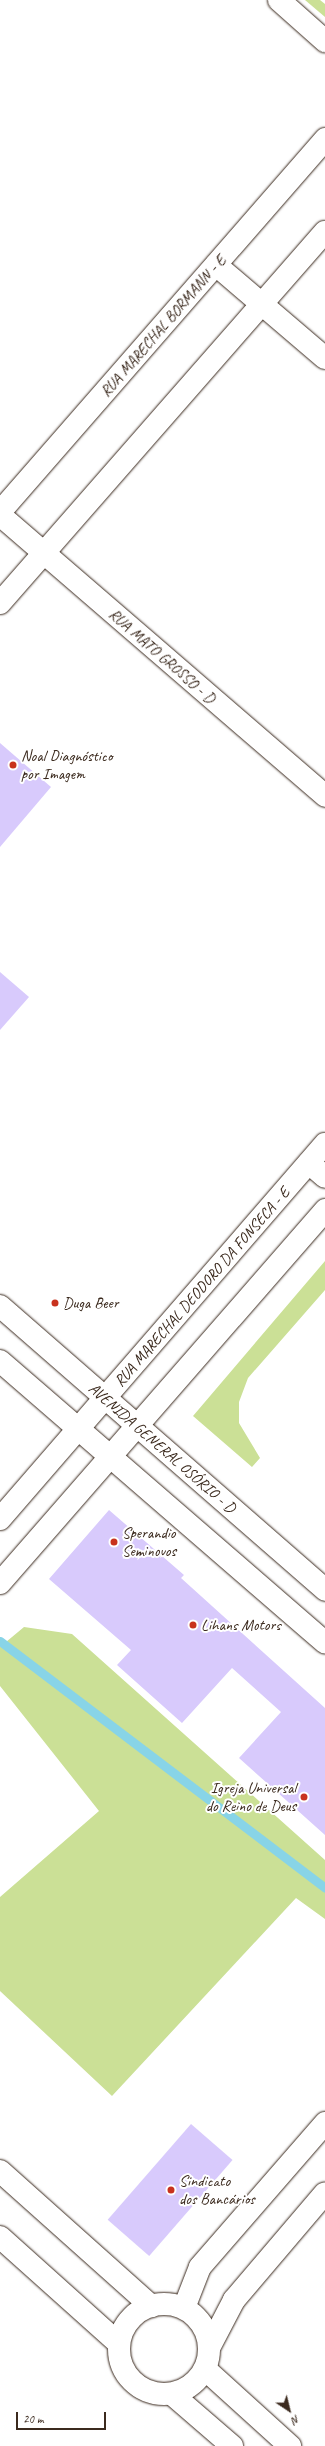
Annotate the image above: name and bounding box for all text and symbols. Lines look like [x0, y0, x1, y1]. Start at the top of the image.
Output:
street label: RUA MARECHAL BORMANN - E [96, 251, 230, 401]
street label: RUA MATO GROSSO - D [105, 604, 219, 708]
place label: Noal Diagnóstico por Imagem [21, 746, 112, 784]
marker: Noal Diagnóstico por Imagem [8, 760, 18, 770]
street label: RUA MARECHAL DEODORO DA FONSECA - E [110, 1183, 294, 1391]
place label: Duga Beer [63, 1293, 119, 1313]
marker: Duga Beer [50, 1298, 60, 1308]
street label: AVENIDA GENERAL OSÓRIO - D [84, 1379, 240, 1517]
place label: Sperandio Seminovos [122, 1523, 176, 1561]
marker: Sperandio Seminovos [109, 1537, 119, 1547]
place label: Lihans Motors [201, 1615, 281, 1635]
marker: Lihans Motors [188, 1620, 198, 1630]
place label: Igreja Universal do Reino de Deus [206, 1778, 296, 1816]
marker: Igreja Universal do Reino de Deus [299, 1792, 309, 1802]
place label: Sindicato dos Bancários [179, 2171, 255, 2209]
marker: Sindicato dos Bancários [166, 2185, 176, 2195]
north arrow [269, 2390, 309, 2430]
scale bar [18, 2404, 108, 2430]
text: 20 m [23, 2411, 43, 2427]
text: N [289, 2412, 303, 2428]

